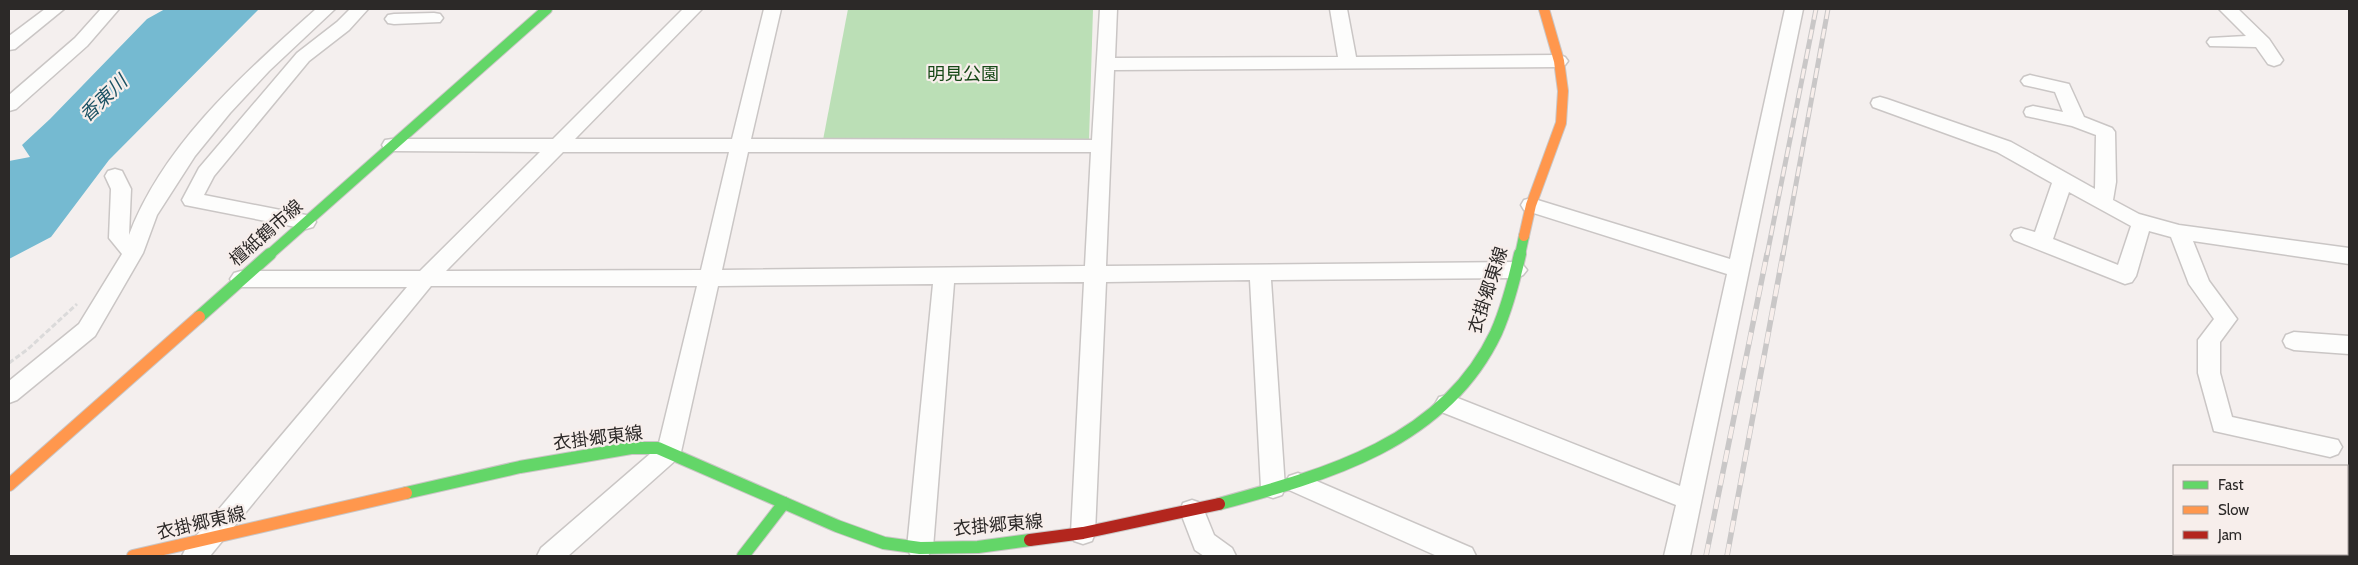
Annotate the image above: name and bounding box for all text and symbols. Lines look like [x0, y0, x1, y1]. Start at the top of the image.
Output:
park label: 明見公園 [927, 63, 999, 85]
water label: 香東川 [75, 69, 133, 126]
street label: 檀紙鶴市線 [225, 195, 307, 271]
street label: 衣掛郷東線 [1464, 244, 1512, 336]
street label: 衣掛郷東線 [552, 422, 644, 454]
legend [2173, 465, 2348, 555]
text: Fast [2218, 476, 2243, 494]
text: Slow [2218, 501, 2249, 519]
street label: 衣掛郷東線 [155, 502, 247, 544]
street label: 衣掛郷東線 [952, 510, 1044, 540]
text: Jam [2217, 526, 2242, 544]

